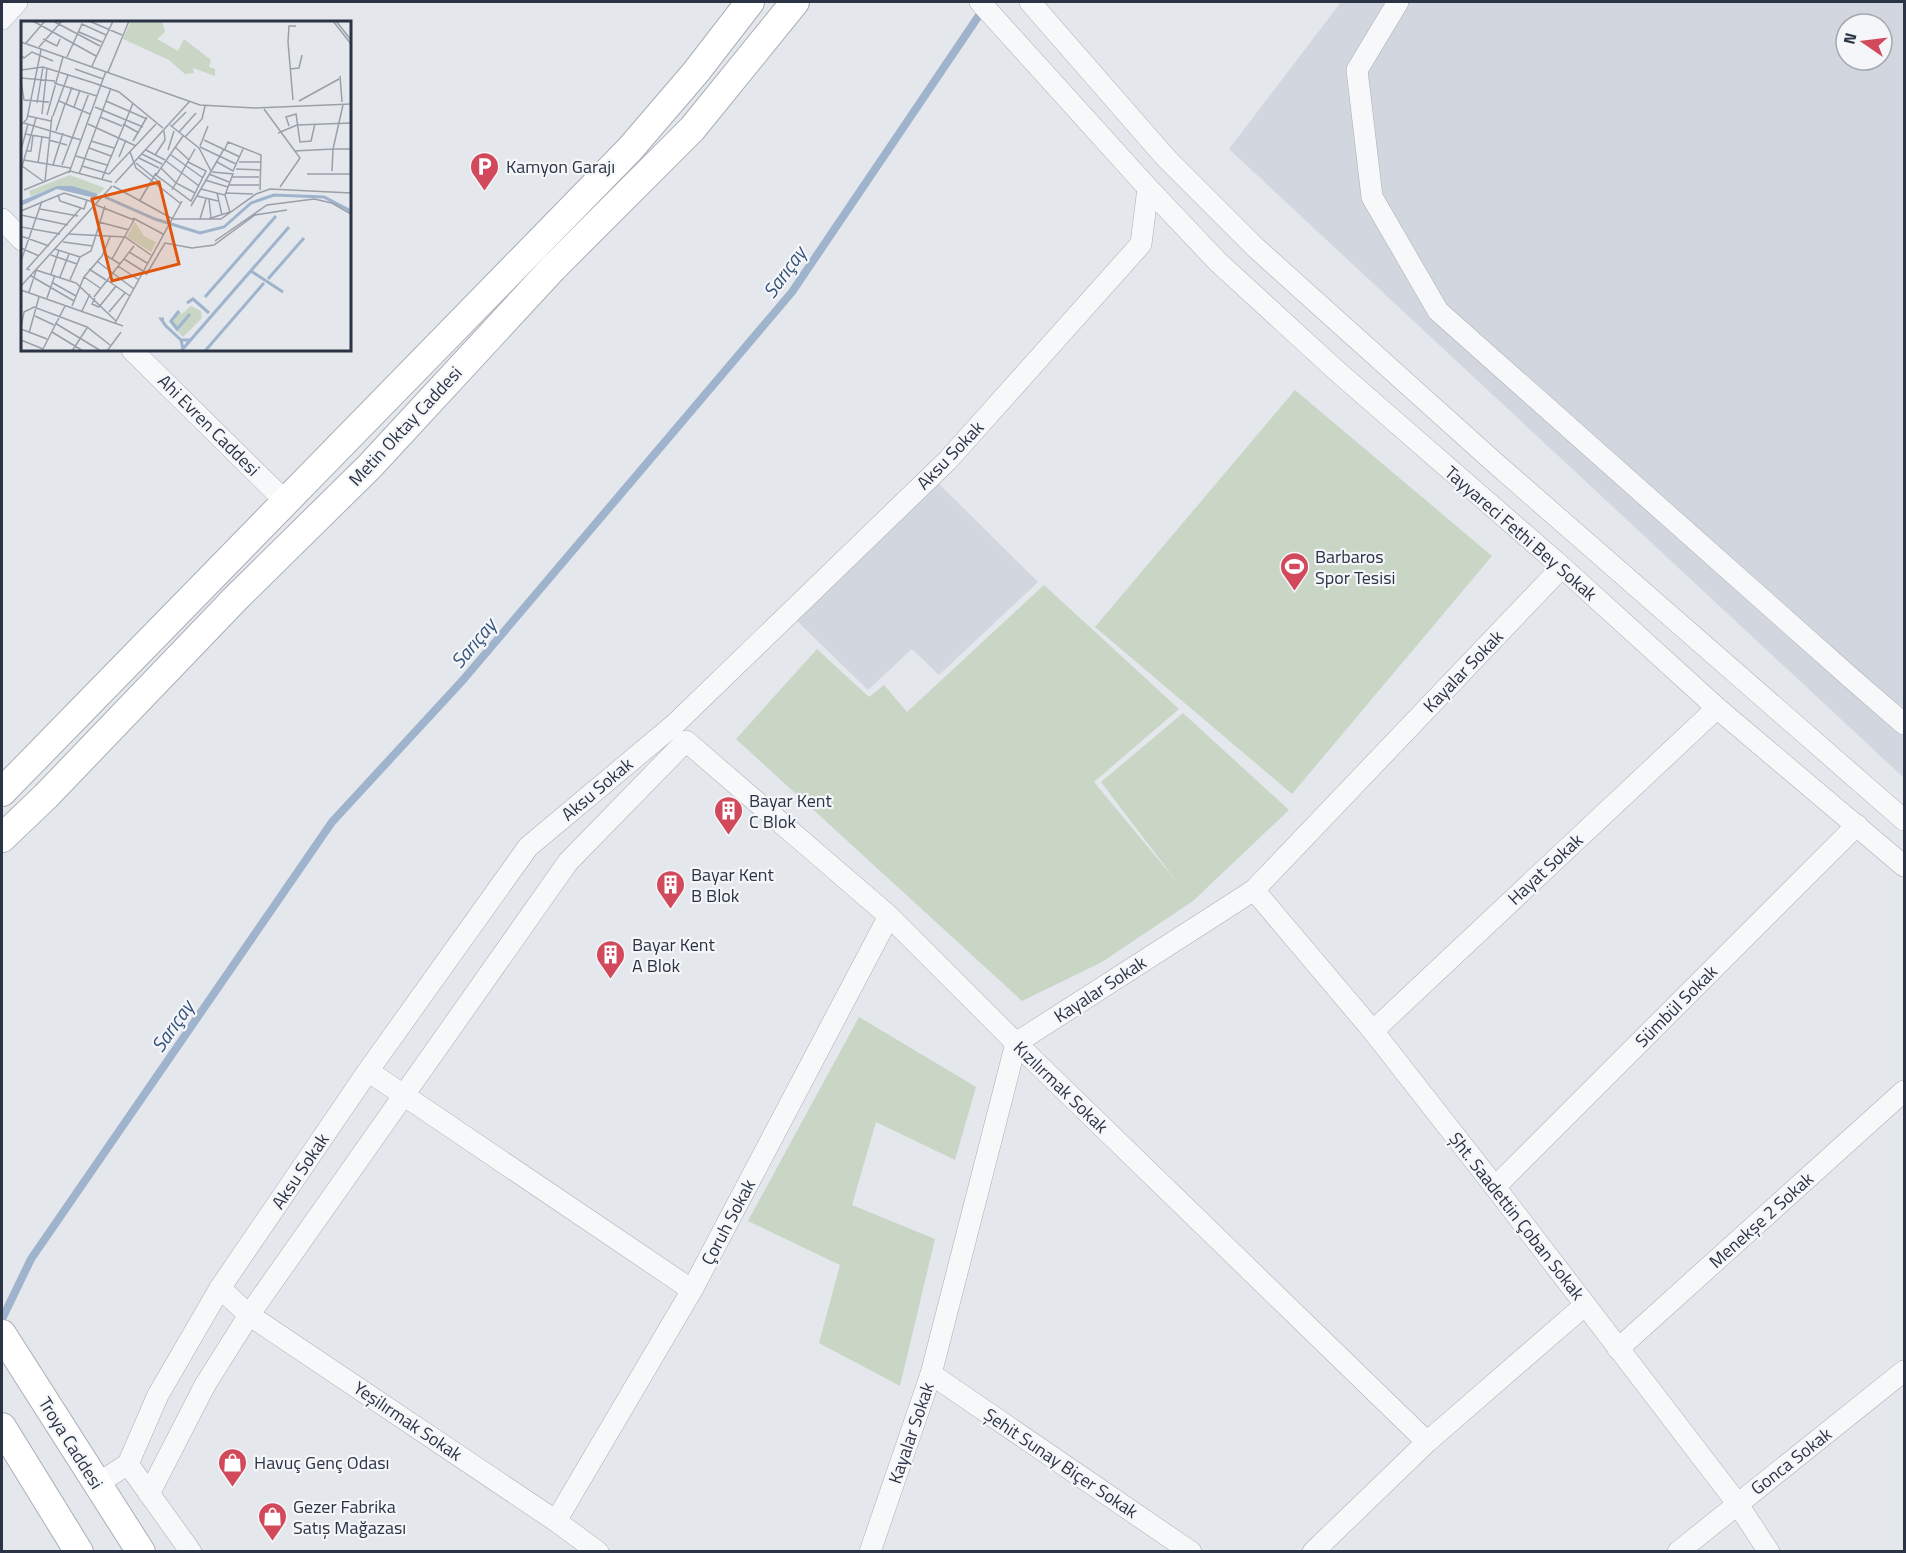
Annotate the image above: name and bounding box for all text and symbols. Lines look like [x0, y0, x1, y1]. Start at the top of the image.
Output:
north arrow [1834, 12, 1894, 72]
inset map [21, 21, 351, 351]
text: N [1836, 30, 1862, 47]
parking icon: Kamyon Garajı [469, 150, 501, 192]
place label: Kamyon Garajı [506, 153, 615, 180]
water label: Sarıçay [755, 238, 815, 304]
street label: Metin Oktay Caddesi [342, 360, 468, 492]
street label: Ahi Evren Caddesi [152, 368, 266, 482]
street label: Aksu Sokak [910, 414, 990, 496]
street label: Tayyareci Fethi Bey Sokak [1439, 459, 1603, 607]
place label: Barbaros Spor Tesisi [1315, 543, 1395, 591]
sports icon: Barbaros Spor Tesisi [1278, 550, 1310, 592]
water label: Sarıçay [443, 610, 505, 675]
street label: Kayalar Sokak [1417, 623, 1510, 718]
street label: Aksu Sokak [555, 751, 639, 827]
place label: Bayar Kent C Blok [749, 787, 832, 835]
building icon: Bayar Kent C Blok [712, 794, 744, 836]
street label: Hayat Sokak [1501, 827, 1589, 911]
place label: Bayar Kent B Blok [691, 861, 774, 909]
building icon: Bayar Kent B Blok [654, 868, 686, 910]
place label: Bayar Kent A Blok [632, 931, 715, 979]
building icon: Bayar Kent A Blok [595, 938, 627, 980]
street label: Kayalar Sokak [1048, 949, 1152, 1029]
street label: Sümbül Sokak [1629, 958, 1724, 1053]
water label: Sarıçay [143, 992, 202, 1058]
street label: Kızılırmak Sokak [1007, 1035, 1115, 1140]
street label: Şht. Saadettin Çoban Sokak [1443, 1126, 1592, 1306]
street label: Aksu Sokak [265, 1127, 336, 1214]
street label: Menekşe 2 Sokak [1703, 1165, 1820, 1274]
street label: Çoruh Sokak [694, 1174, 762, 1270]
street label: Yeşilırmak Sokak [348, 1375, 468, 1468]
street label: Kayalar Sokak [881, 1378, 941, 1487]
street label: Troya Caddesi [32, 1392, 110, 1494]
street label: Şehit Sunay Biçer Sokak [979, 1401, 1144, 1525]
street label: Gonca Sokak [1745, 1420, 1838, 1501]
shop icon: Havuç Genç Odası [217, 1446, 249, 1488]
place label: Havuç Genç Odası [254, 1449, 390, 1476]
place label: Gezer Fabrika Satış Mağazası [293, 1493, 406, 1541]
shop icon: Gezer Fabrika Satış Mağazası [256, 1500, 288, 1542]

